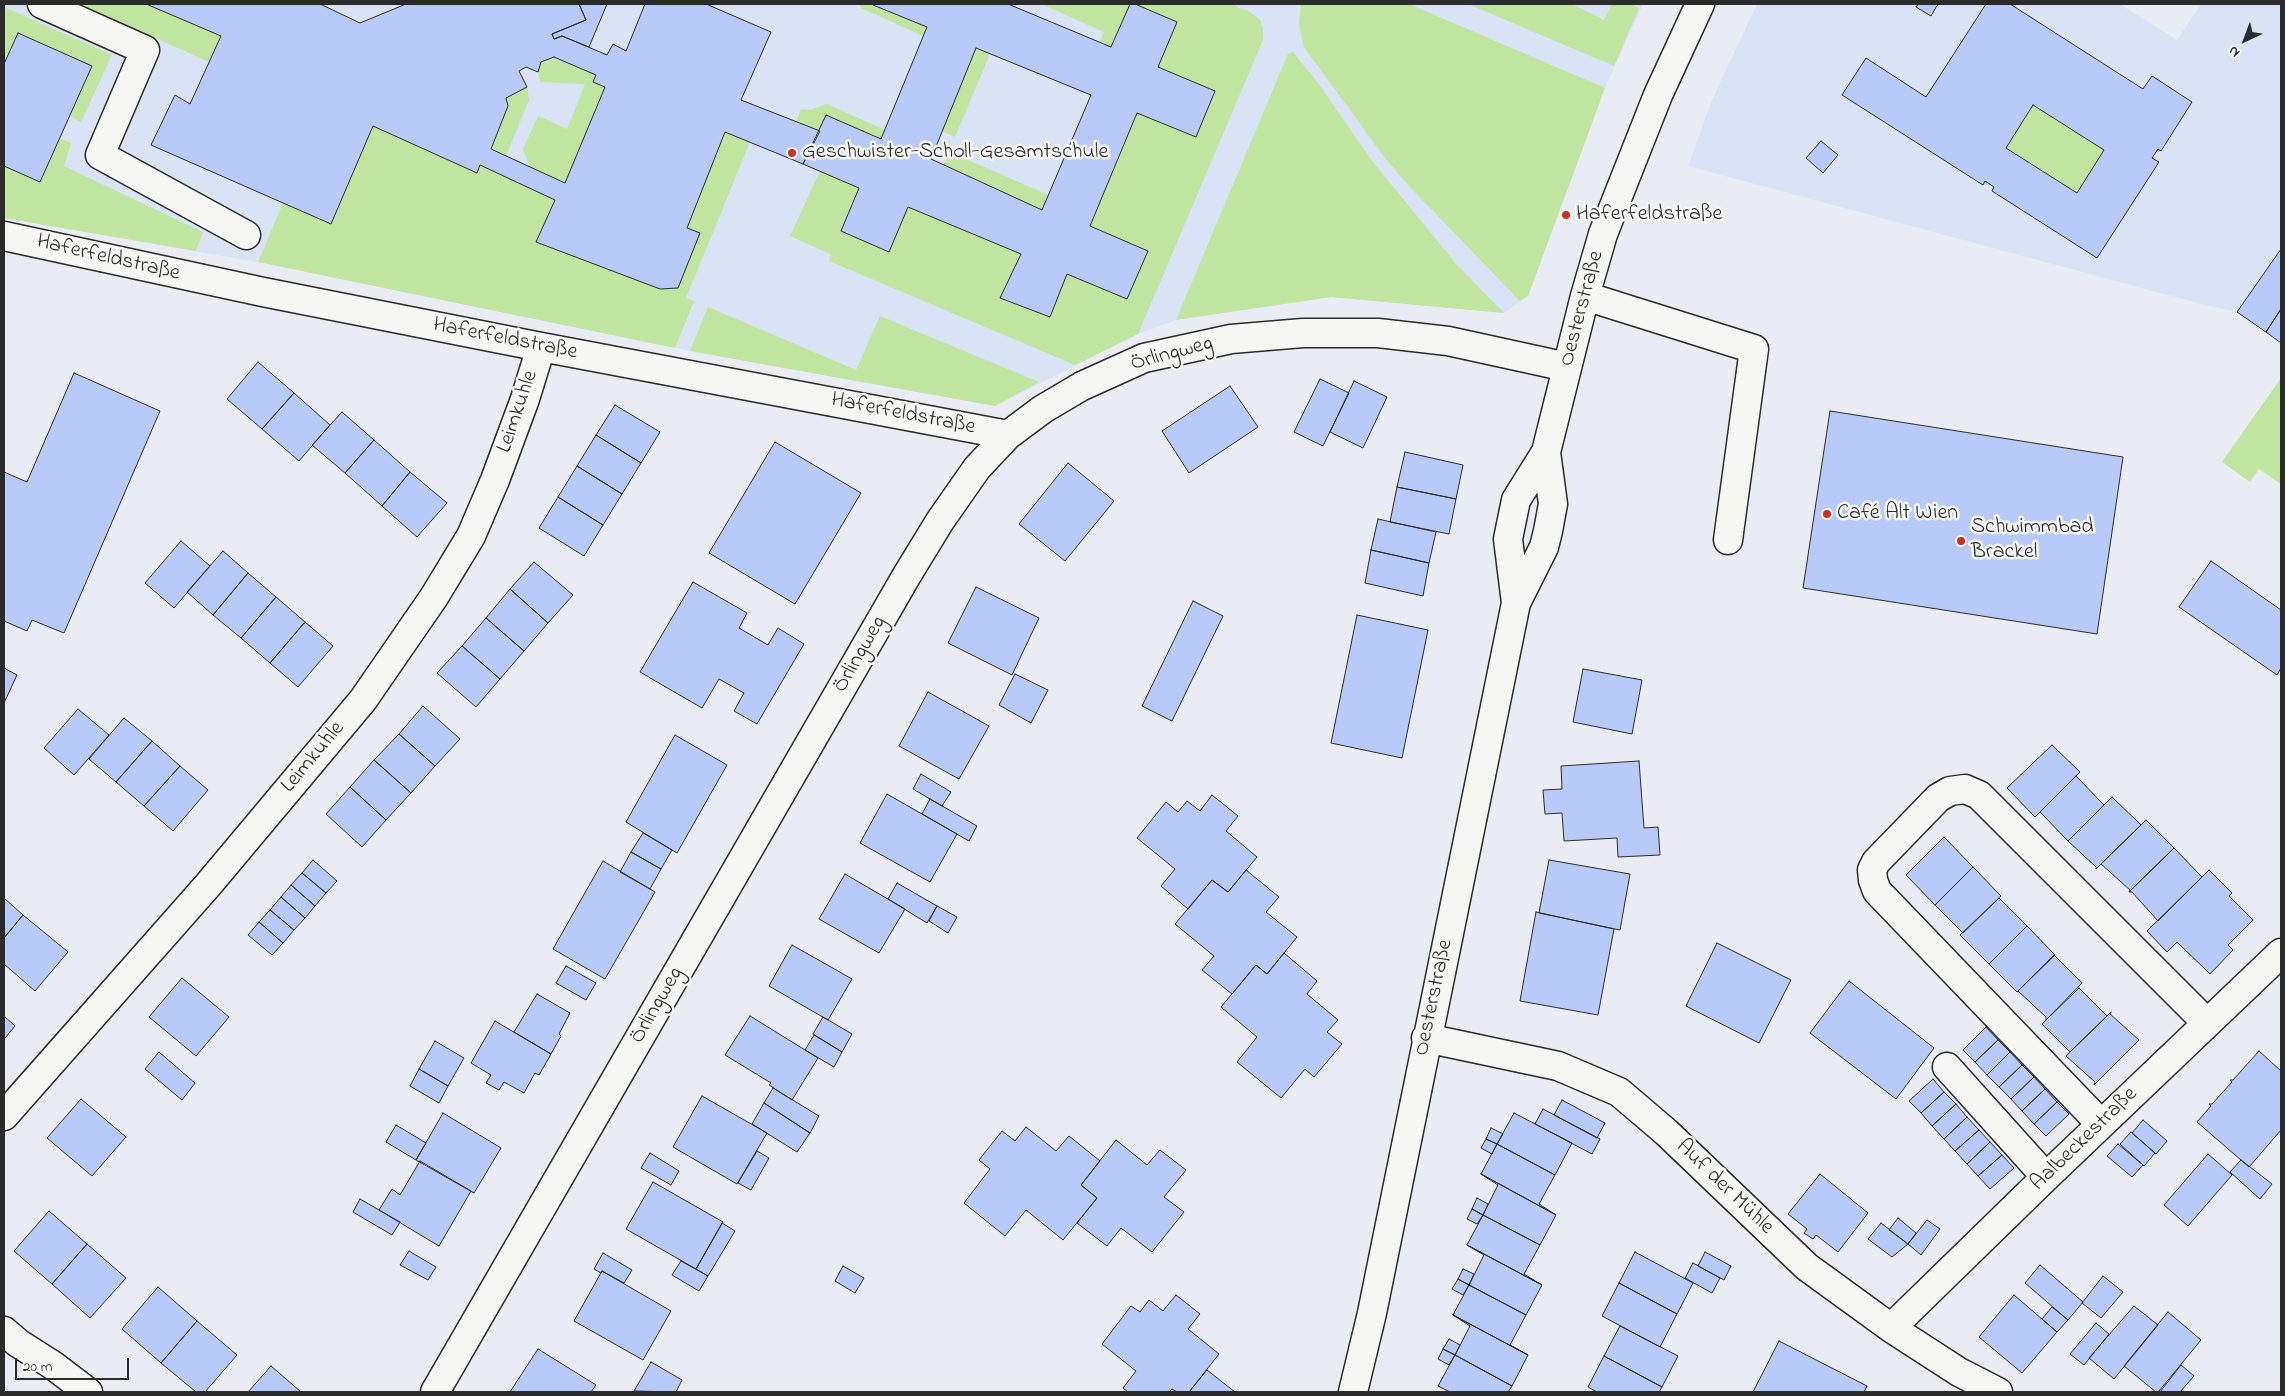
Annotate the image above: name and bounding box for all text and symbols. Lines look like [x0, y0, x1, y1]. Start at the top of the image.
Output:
north arrow [2220, 15, 2270, 65]
text: N [2224, 40, 2245, 62]
place label: Geschwister-Scholl-Gesamtschule [802, 140, 1108, 166]
marker: Geschwister-Scholl-Gesamtschule [786, 147, 798, 159]
place label: Haferfeldstraße [1576, 202, 1722, 228]
marker: Haferfeldstraße [1560, 209, 1572, 221]
street label: Haferfeldstraße [34, 230, 182, 288]
street label: Oesterstraße [1555, 248, 1611, 370]
street label: Haferfeldstraße [431, 313, 579, 367]
street label: Örlingweg [1128, 331, 1216, 379]
street label: Leimkuhle [493, 367, 545, 457]
street label: Haferfeldstraße [829, 388, 977, 442]
place label: Café Alt Wien [1837, 501, 1958, 527]
marker: Café Alt Wien [1821, 508, 1833, 520]
place label: Schwimmbad Brackel [1971, 515, 2094, 566]
marker: Schwimmbad Brackel [1955, 535, 1967, 547]
street label: Örlingweg [829, 612, 893, 698]
street label: Leimkuhle [277, 717, 351, 799]
street label: Oesterstraße [1410, 937, 1460, 1059]
street label: Örlingweg [626, 963, 690, 1049]
street label: Aalbeckestraße [2026, 1082, 2144, 1198]
street label: Auf der Mühle [1669, 1135, 1779, 1241]
scale bar [18, 1348, 131, 1380]
text: 20 m [23, 1356, 52, 1378]

